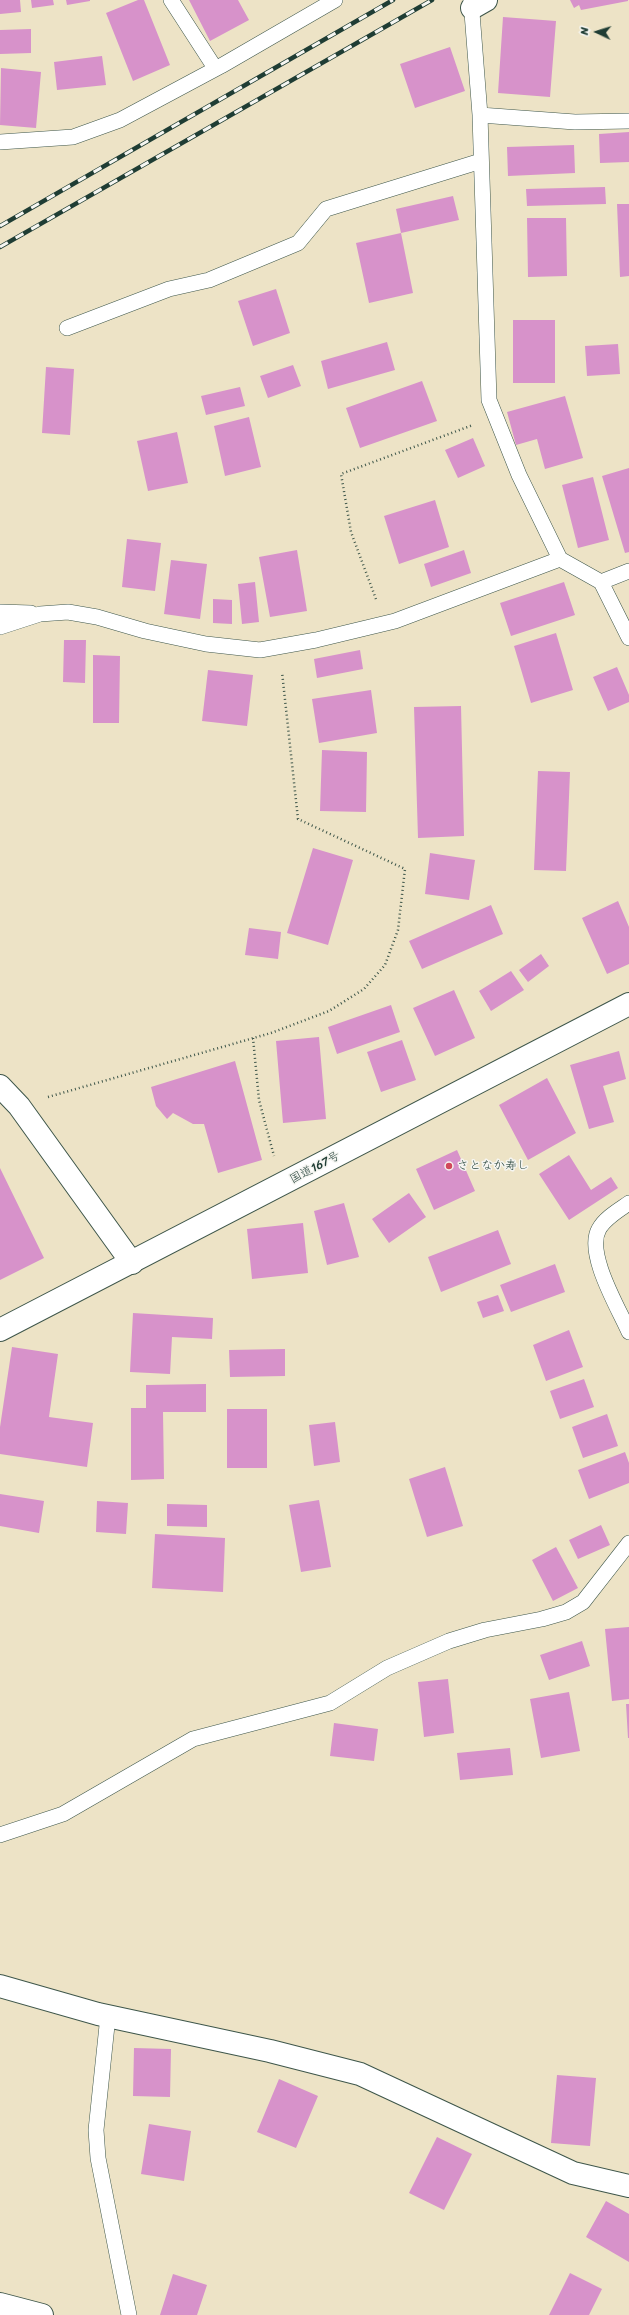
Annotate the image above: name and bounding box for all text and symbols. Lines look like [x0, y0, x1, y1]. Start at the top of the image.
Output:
north arrow [577, 12, 617, 52]
text: N [575, 27, 594, 36]
street label: 国道167号 [287, 1149, 343, 1187]
place label: さとなか寿し [457, 1159, 529, 1173]
marker: さとなか寿し [444, 1161, 454, 1171]

